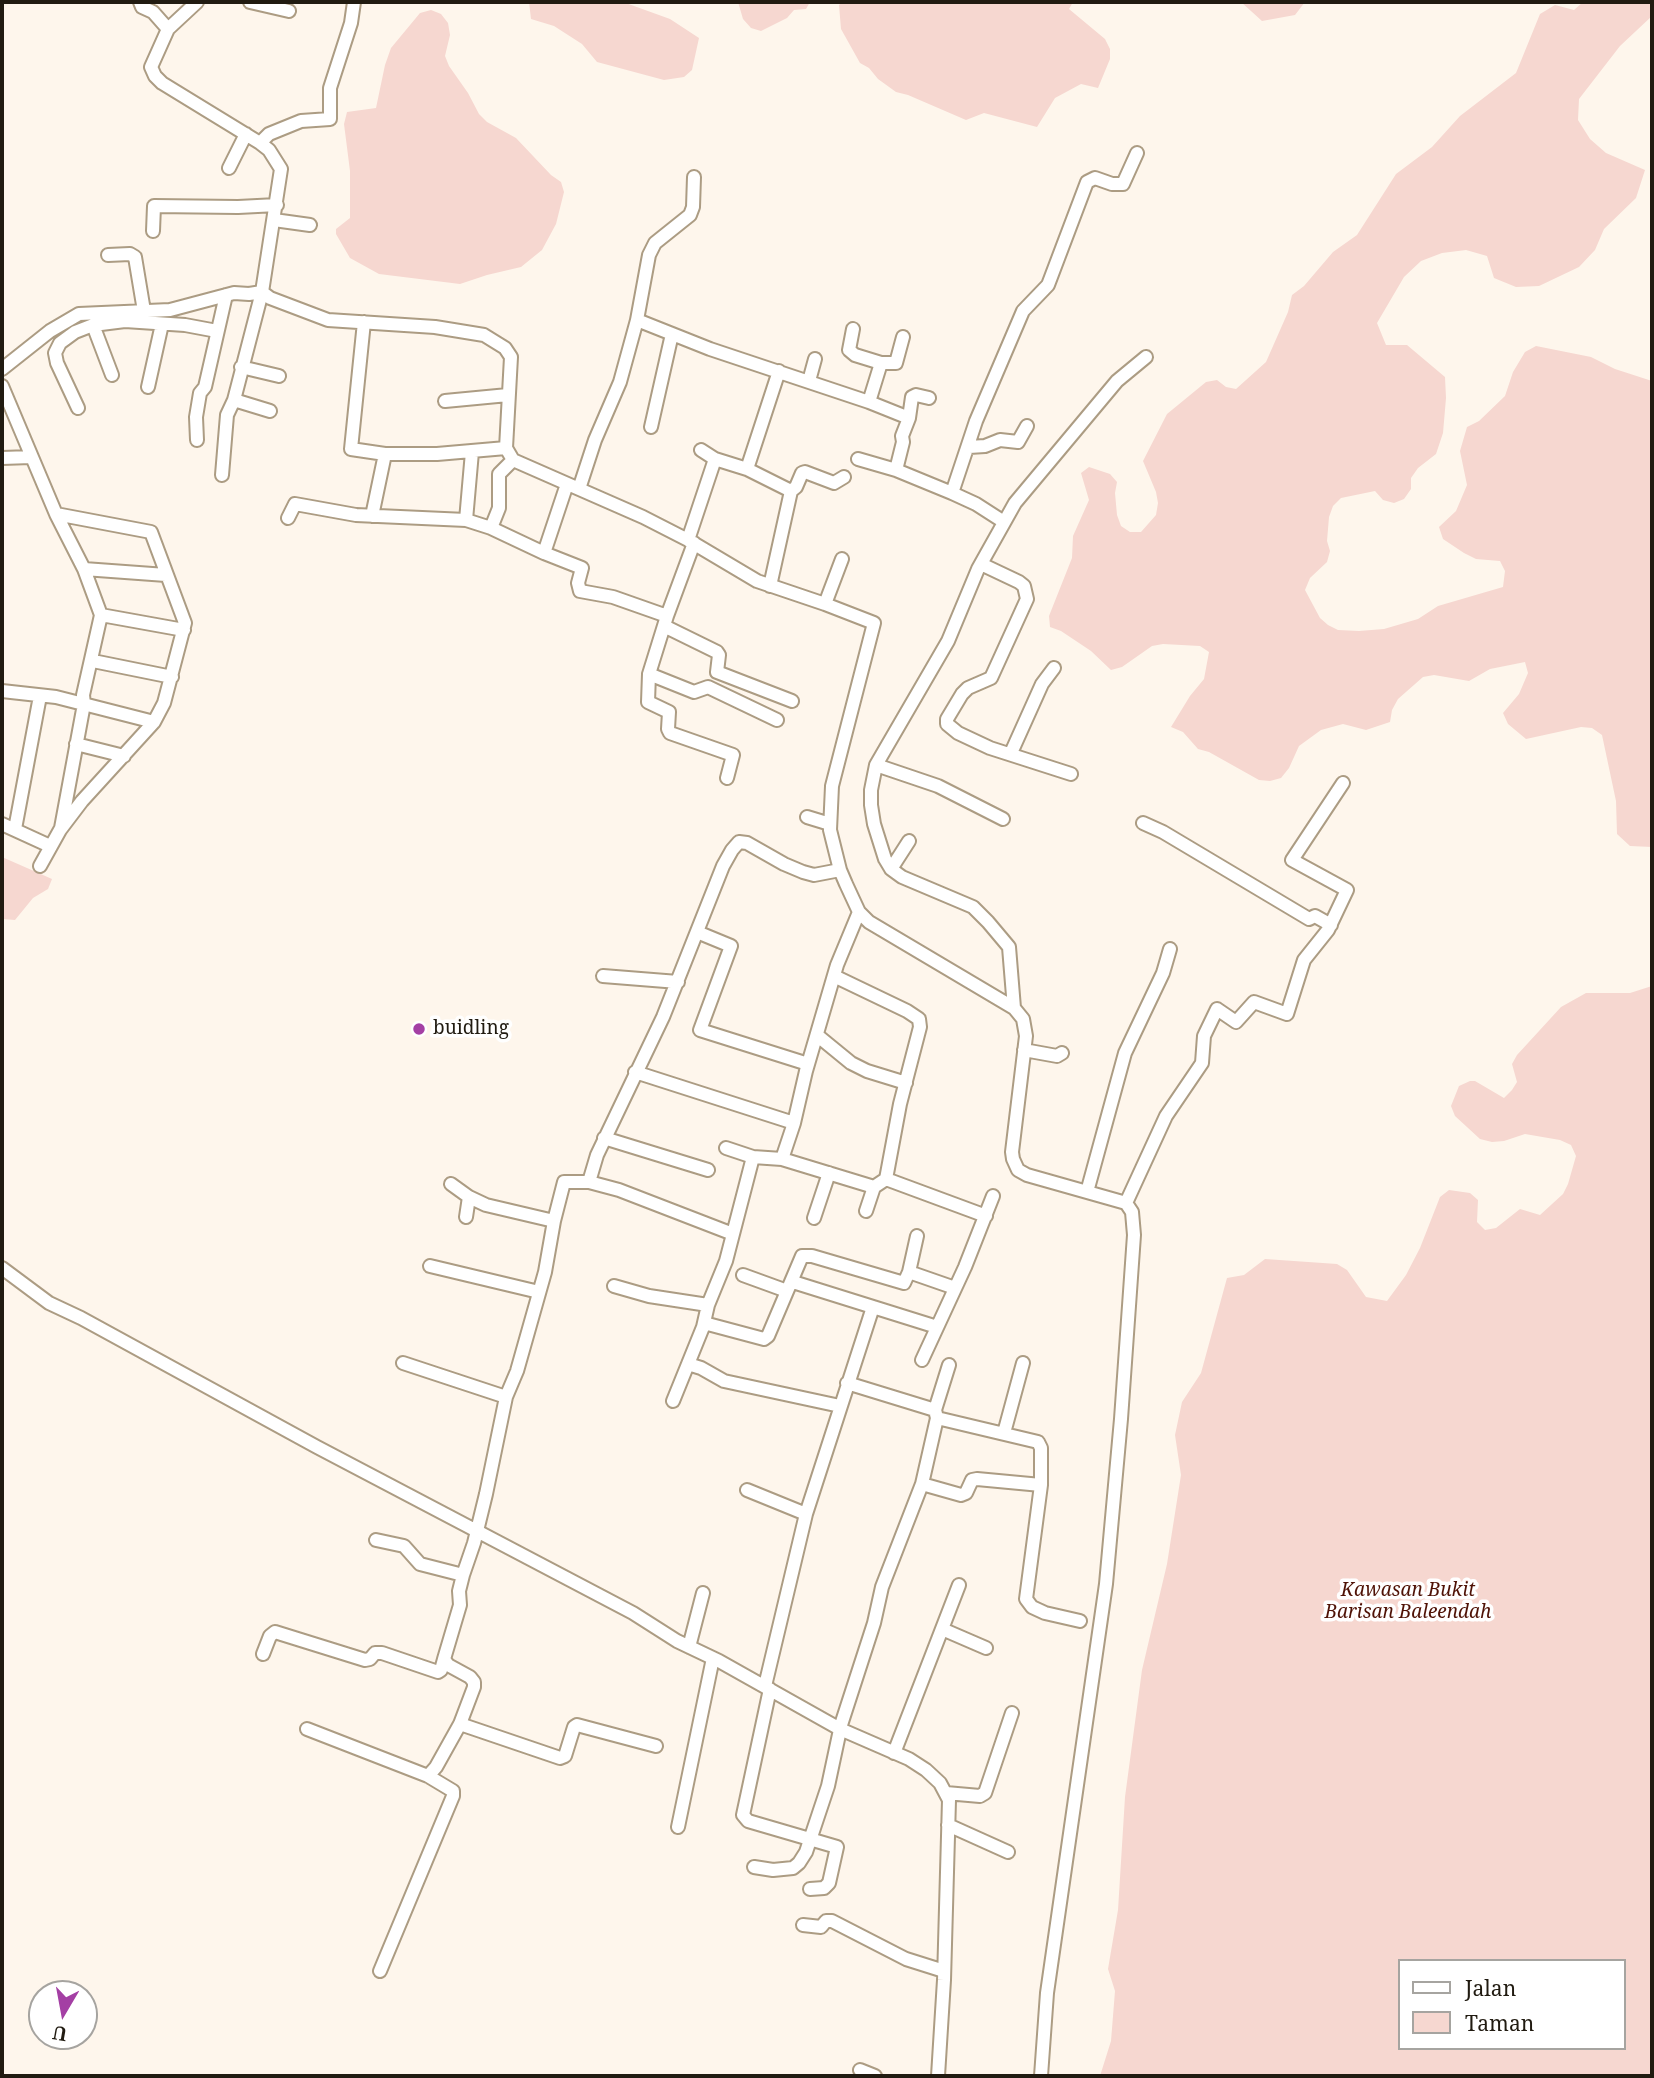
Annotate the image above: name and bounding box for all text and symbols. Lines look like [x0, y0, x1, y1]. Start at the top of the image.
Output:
place label: buidling [433, 1018, 509, 1040]
marker: buidling [411, 1021, 427, 1037]
park label: Kawasan Bukit Barisan Baleendah [1325, 1580, 1491, 1624]
legend [1398, 1959, 1626, 2050]
text: Jalan [1465, 1974, 1516, 2002]
north arrow [28, 1980, 98, 2050]
text: Taman [1465, 2009, 1534, 2037]
text: U [50, 2020, 69, 2048]

